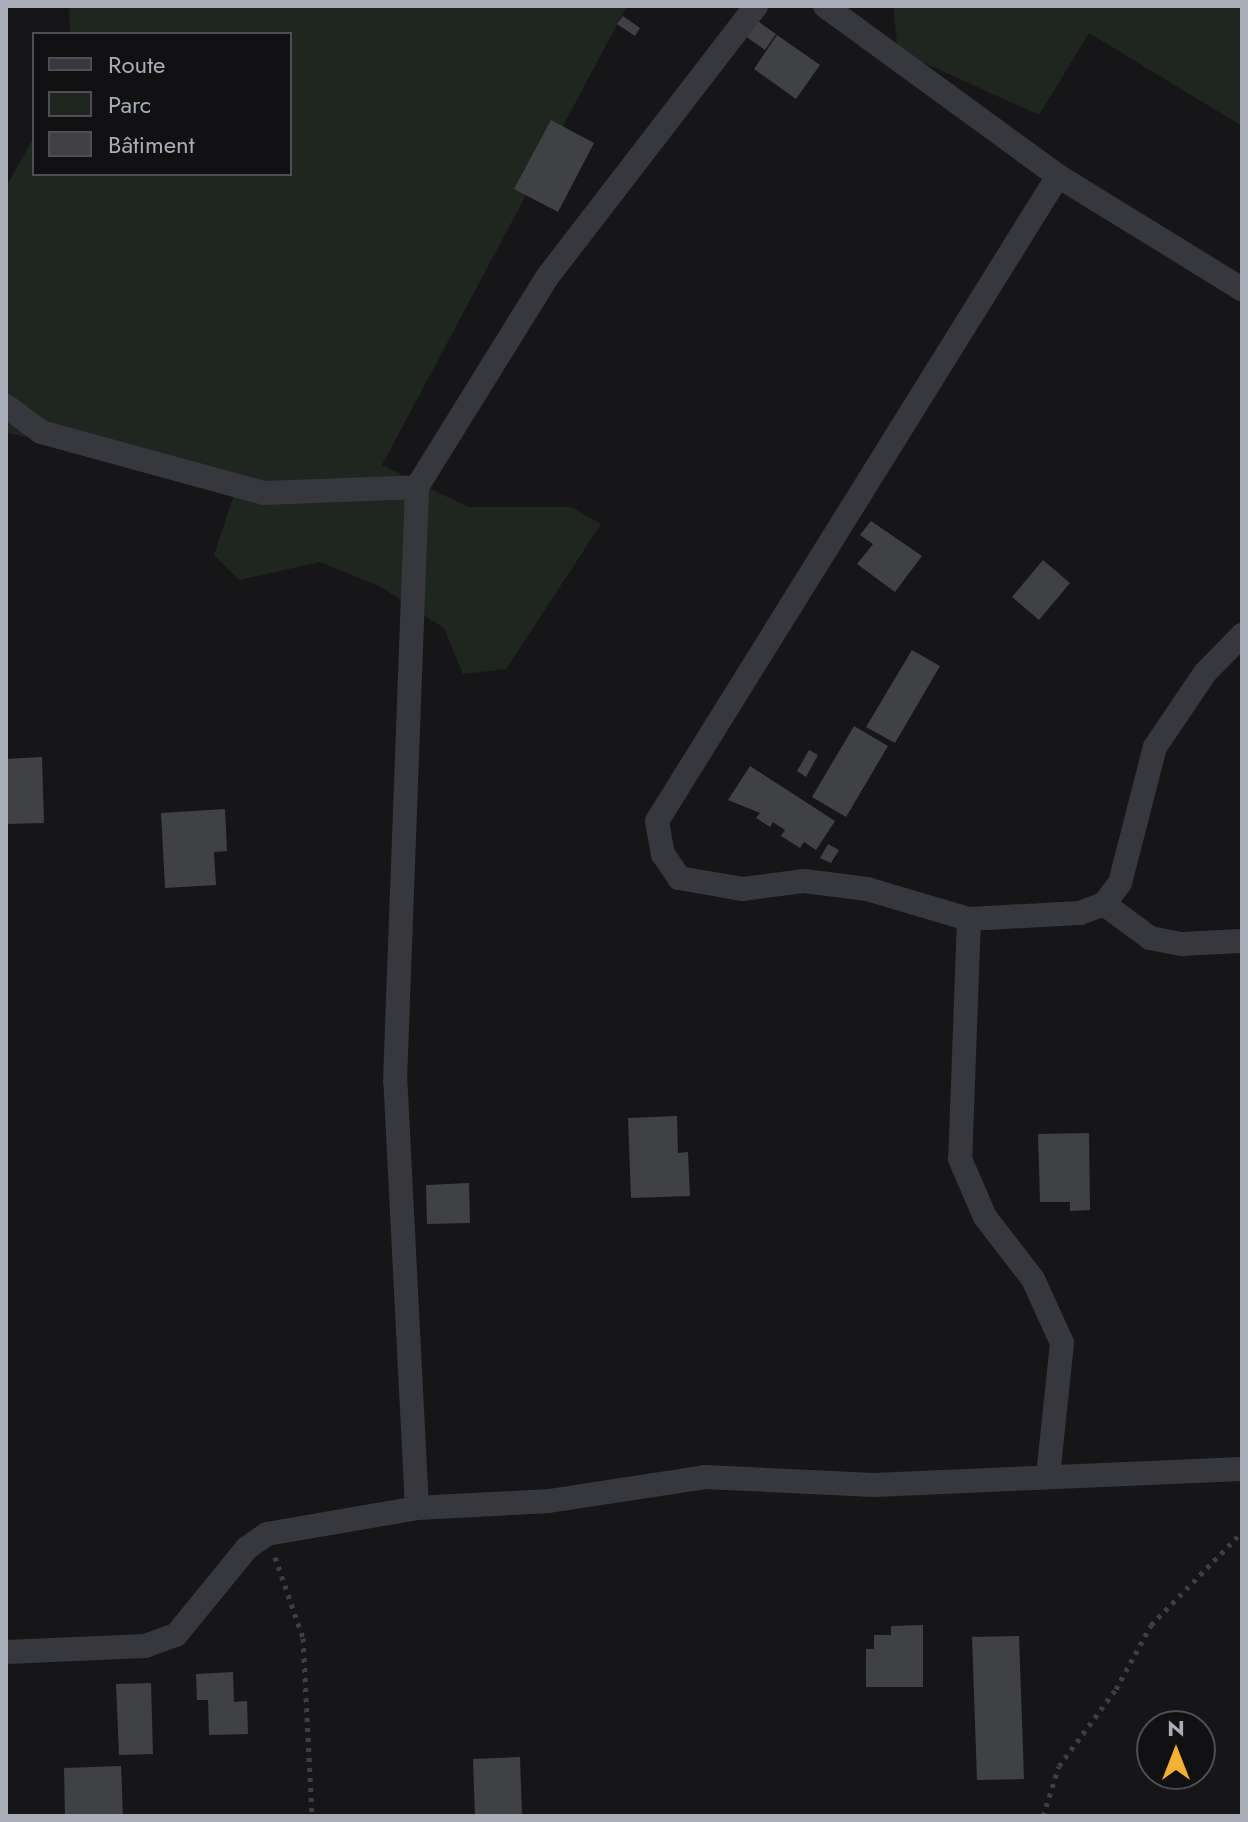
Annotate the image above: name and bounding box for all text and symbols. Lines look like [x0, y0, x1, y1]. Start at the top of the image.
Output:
legend [32, 32, 292, 176]
text: Route [108, 47, 165, 82]
text: Parc [108, 87, 151, 122]
text: Bâtiment [108, 127, 194, 162]
north arrow [1136, 1710, 1216, 1790]
text: N [1167, 1712, 1185, 1744]

